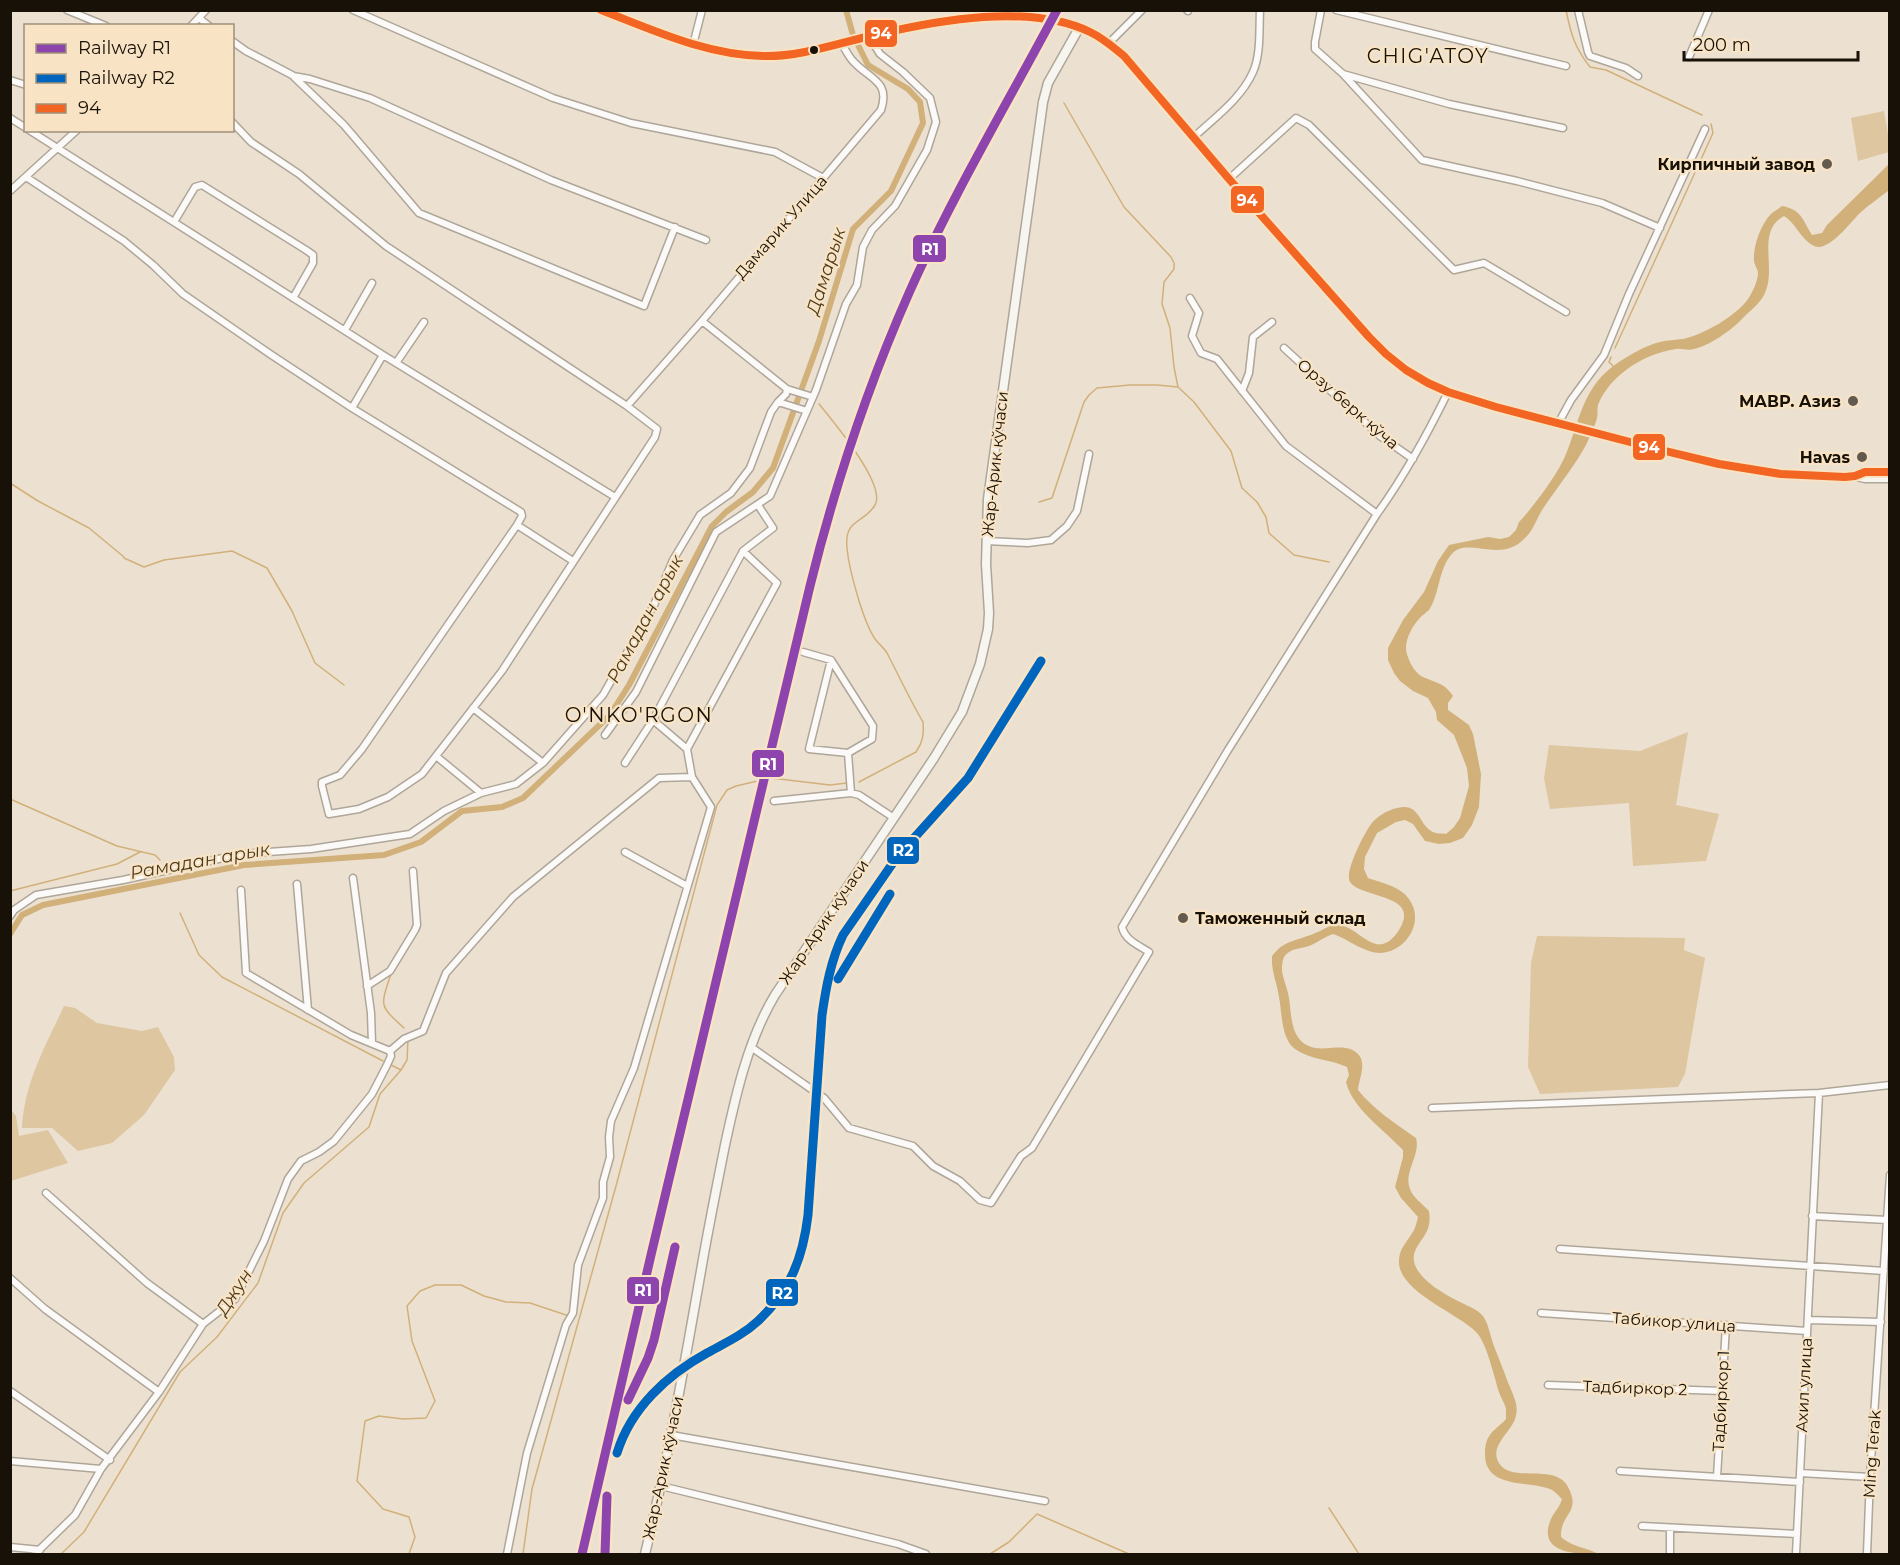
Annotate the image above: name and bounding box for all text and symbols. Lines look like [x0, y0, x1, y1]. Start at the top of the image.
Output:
line badge: 94 [864, 19, 898, 48]
legend [24, 24, 234, 132]
text: 94 [870, 24, 892, 43]
scale bar [1684, 24, 1858, 62]
text: 200 m [1693, 34, 1751, 56]
text: Railway R1 [78, 37, 171, 59]
unlabelled marker [808, 44, 820, 56]
district label: CHIG'ATOY [1367, 44, 1489, 68]
text: Railway R2 [78, 67, 175, 89]
text: 94 [78, 97, 101, 119]
place label: Кирпичный завод [1658, 155, 1815, 174]
marker: Кирпичный завод [1820, 157, 1834, 171]
street label: Дамарик Улица [731, 171, 831, 283]
line badge: 94 [1230, 185, 1265, 214]
text: 94 [1236, 191, 1258, 210]
water label: Дамарык [801, 224, 851, 319]
line badge: R1 [912, 234, 947, 263]
text: R1 [921, 240, 939, 259]
street label: Орзу берк кўча [1293, 355, 1403, 453]
street label: Жар-Арик кўчаси [978, 390, 1012, 538]
place label: МАВР. Азиз [1739, 392, 1841, 411]
marker: МАВР. Азиз [1846, 394, 1860, 408]
line badge: 94 [1632, 433, 1666, 461]
text: 94 [1638, 438, 1660, 457]
place label: Havas [1800, 448, 1850, 467]
marker: Havas [1855, 450, 1869, 464]
water label: Рамадан арык [602, 551, 688, 687]
district label: O'NKO'RGON [565, 703, 713, 727]
line badge: R1 [751, 749, 785, 778]
text: R1 [759, 755, 777, 774]
line badge: R2 [886, 836, 920, 865]
water label: Рамадан арык [128, 838, 272, 884]
text: R2 [892, 841, 914, 860]
street label: Жар-Арик кўчаси [775, 856, 873, 988]
place label: Таможенный склад [1195, 909, 1365, 928]
marker: Таможенный склад [1176, 911, 1190, 925]
water label: Джун [210, 1265, 257, 1321]
line badge: R1 [626, 1276, 660, 1305]
line badge: R2 [765, 1278, 799, 1307]
text: R1 [634, 1281, 652, 1300]
text: R2 [771, 1284, 793, 1303]
street label: Табикор улица [1611, 1308, 1737, 1336]
street label: Ахил улица [1792, 1337, 1816, 1433]
street label: Тадбиркор 1 [1709, 1350, 1733, 1452]
street label: Тадбиркор 2 [1582, 1377, 1688, 1399]
street label: Жар-Арик кўчаси [638, 1394, 688, 1542]
street label: Ming Terak [1859, 1409, 1885, 1499]

